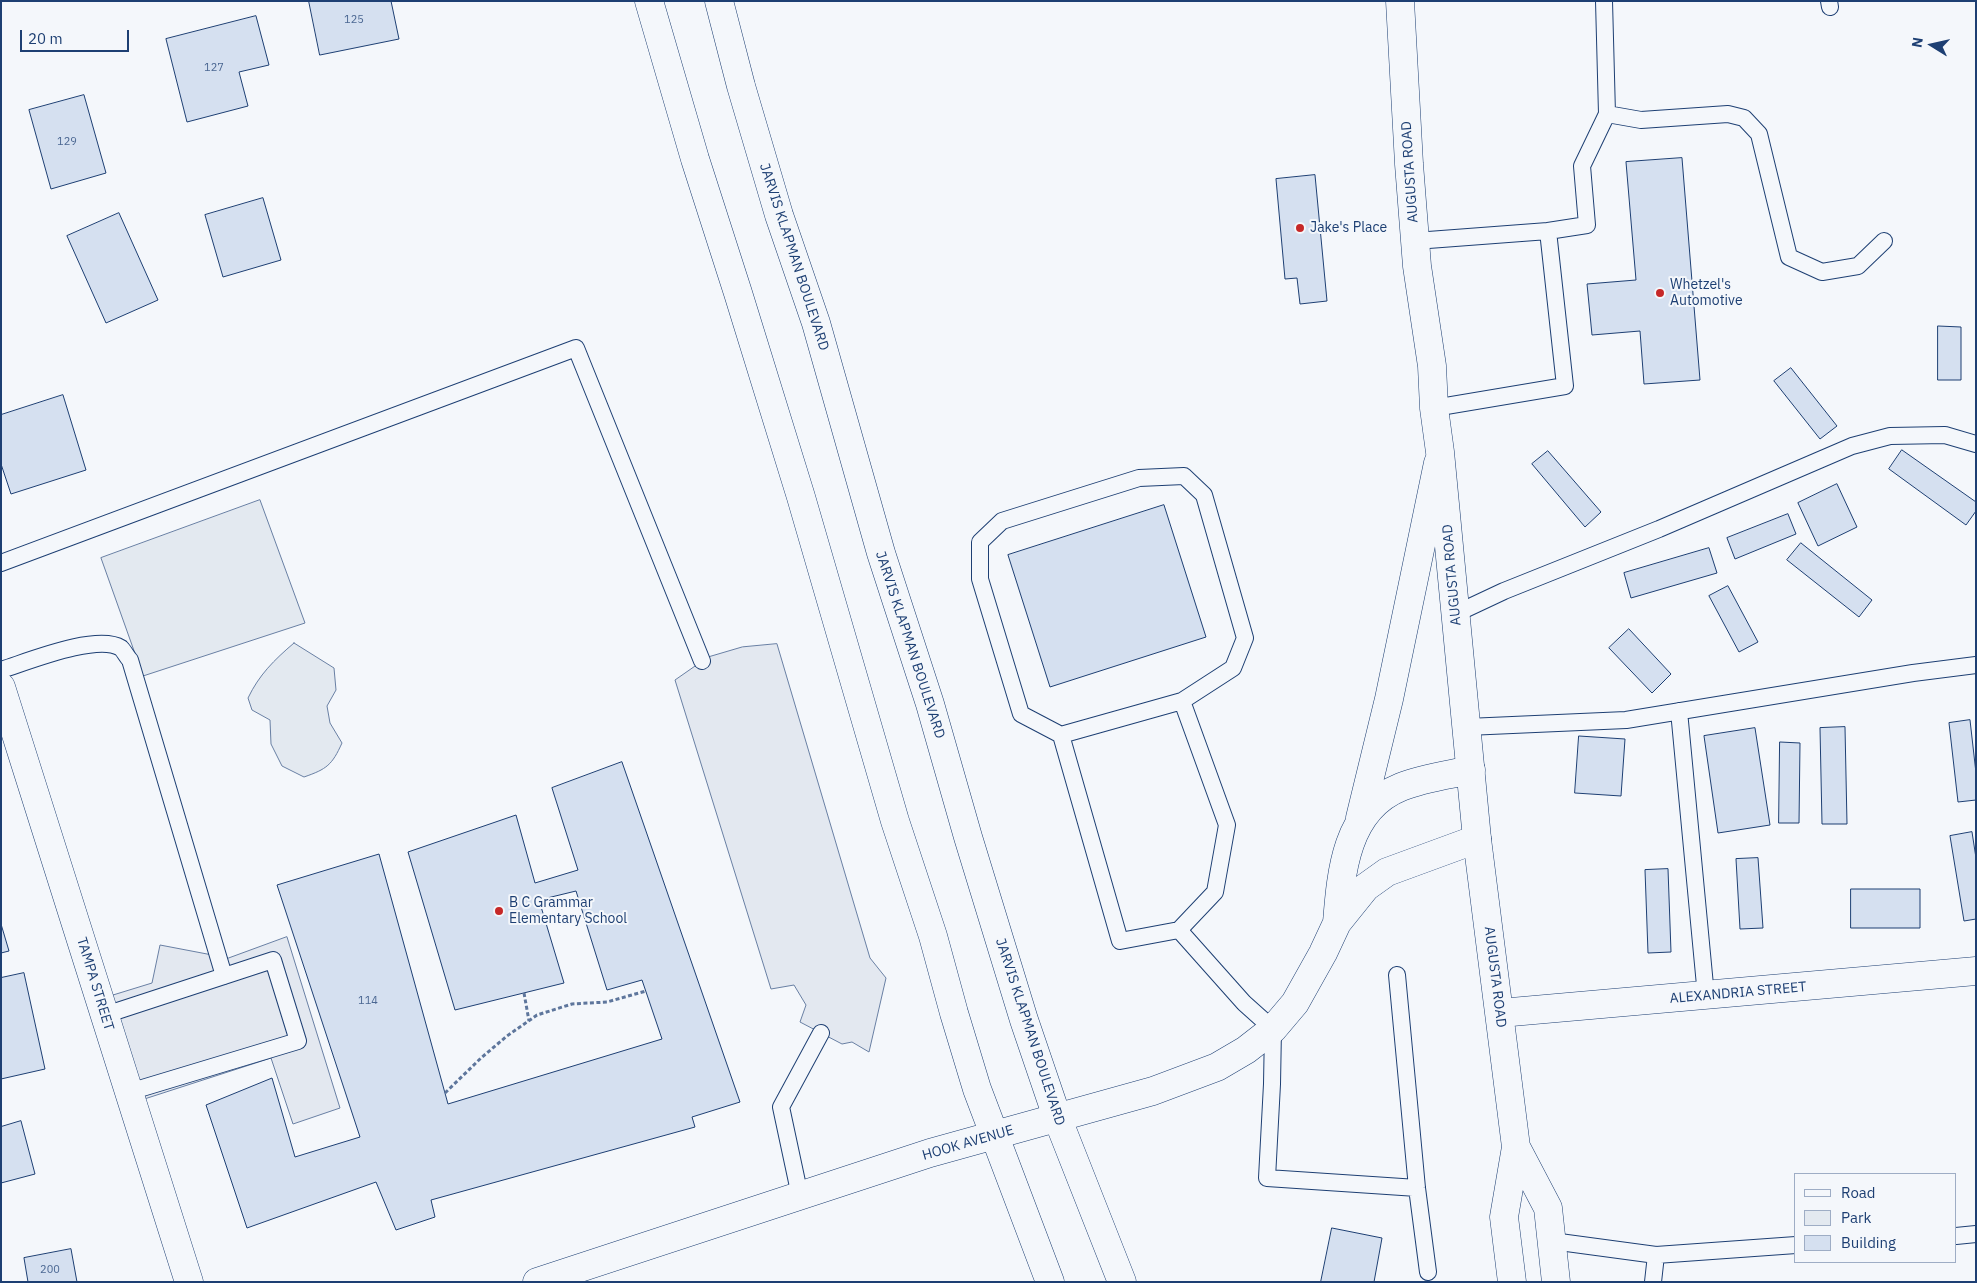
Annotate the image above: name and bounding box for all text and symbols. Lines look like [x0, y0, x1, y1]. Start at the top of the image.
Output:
house number: 125 [344, 13, 364, 27]
scale bar [22, 20, 131, 52]
north arrow [1907, 20, 1957, 70]
text: 20 m [28, 29, 63, 48]
text: N [1907, 36, 1927, 49]
house number: 127 [204, 61, 224, 75]
street label: AUGUSTA ROAD [1398, 121, 1422, 223]
house number: 129 [57, 135, 77, 149]
street label: JARVIS KLAPMAN BOULEVARD [756, 161, 832, 353]
place label: Jake's Place [1310, 220, 1387, 236]
marker: Jake's Place [1294, 222, 1306, 234]
place label: Whetzel's Automotive [1670, 277, 1743, 310]
marker: Whetzel's Automotive [1654, 287, 1666, 299]
street label: AUGUSTA ROAD [1439, 524, 1465, 626]
street label: JARVIS KLAPMAN BOULEVARD [872, 549, 948, 741]
place label: B C Grammar Elementary School [509, 895, 627, 928]
marker: B C Grammar Elementary School [493, 905, 505, 917]
street label: AUGUSTA ROAD [1480, 925, 1510, 1029]
street label: TAMPA STREET [73, 935, 117, 1033]
street label: JARVIS KLAPMAN BOULEVARD [992, 936, 1068, 1128]
street label: ALEXANDRIA STREET [1669, 979, 1807, 1007]
house number: 114 [358, 994, 378, 1008]
street label: HOOK AVENUE [920, 1122, 1016, 1164]
legend [1794, 1173, 1957, 1263]
text: Road [1841, 1183, 1876, 1202]
text: Park [1841, 1208, 1871, 1227]
text: Building [1841, 1233, 1896, 1252]
house number: 200 [40, 1263, 60, 1277]

